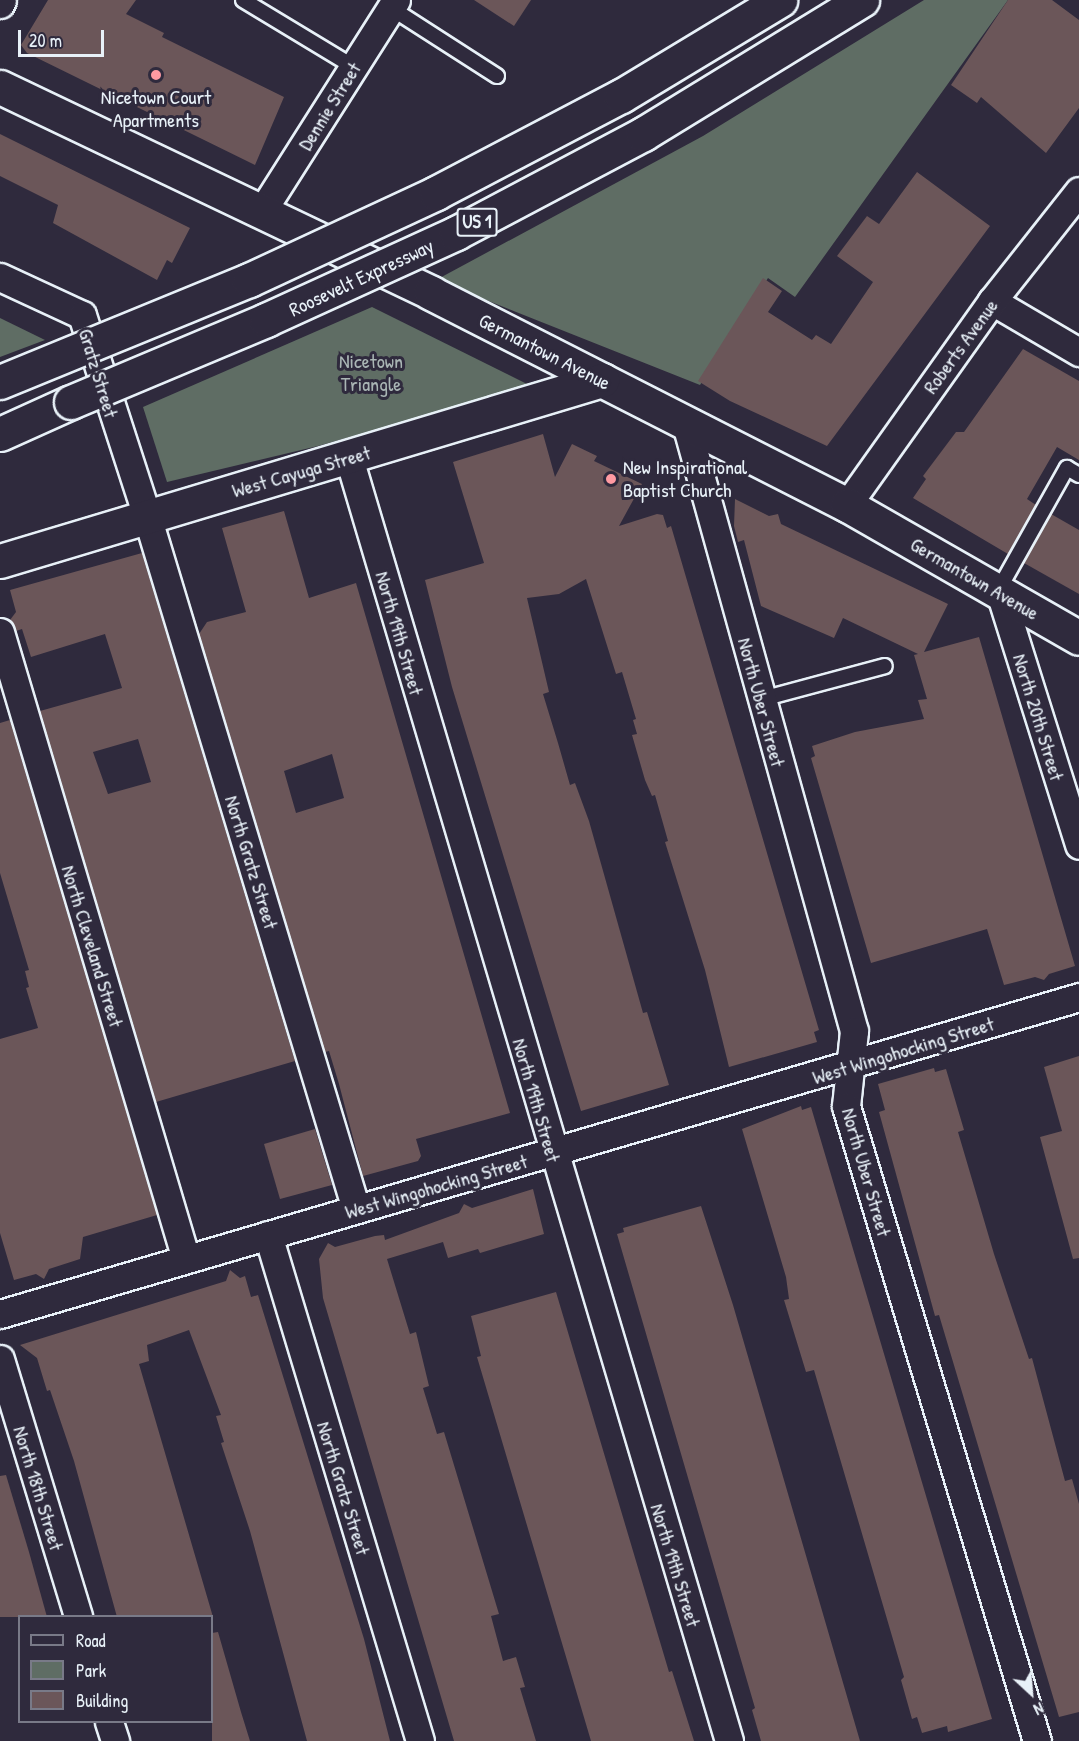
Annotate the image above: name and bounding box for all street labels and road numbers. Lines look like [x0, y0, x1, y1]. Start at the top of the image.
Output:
street label: Dennie Street [293, 58, 365, 154]
road number: US 1 [456, 207, 498, 237]
street label: Roosevelt Expressway [285, 233, 437, 321]
street label: Roberts Avenue [918, 294, 1002, 398]
street label: Germantown Avenue [475, 308, 615, 394]
street label: Gratz Street [74, 326, 124, 420]
street label: West Cayuga Street [229, 440, 373, 502]
street label: Germantown Avenue [907, 532, 1043, 624]
street label: North 19th Street [371, 568, 429, 698]
street label: North Uber Street [733, 635, 791, 769]
street label: North 20th Street [1008, 651, 1070, 783]
street label: North Gratz Street [220, 792, 284, 932]
street label: North Cleveland Street [57, 862, 129, 1030]
street label: West Wingohocking Street [809, 1011, 997, 1089]
street label: North 19th Street [508, 1035, 566, 1165]
street label: North Uber Street [837, 1105, 897, 1239]
street label: West Wingohocking Street [342, 1149, 530, 1223]
street label: North Gratz Street [312, 1418, 376, 1558]
street label: North 18th Street [9, 1423, 69, 1553]
street label: North 19th Street [646, 1501, 706, 1629]

